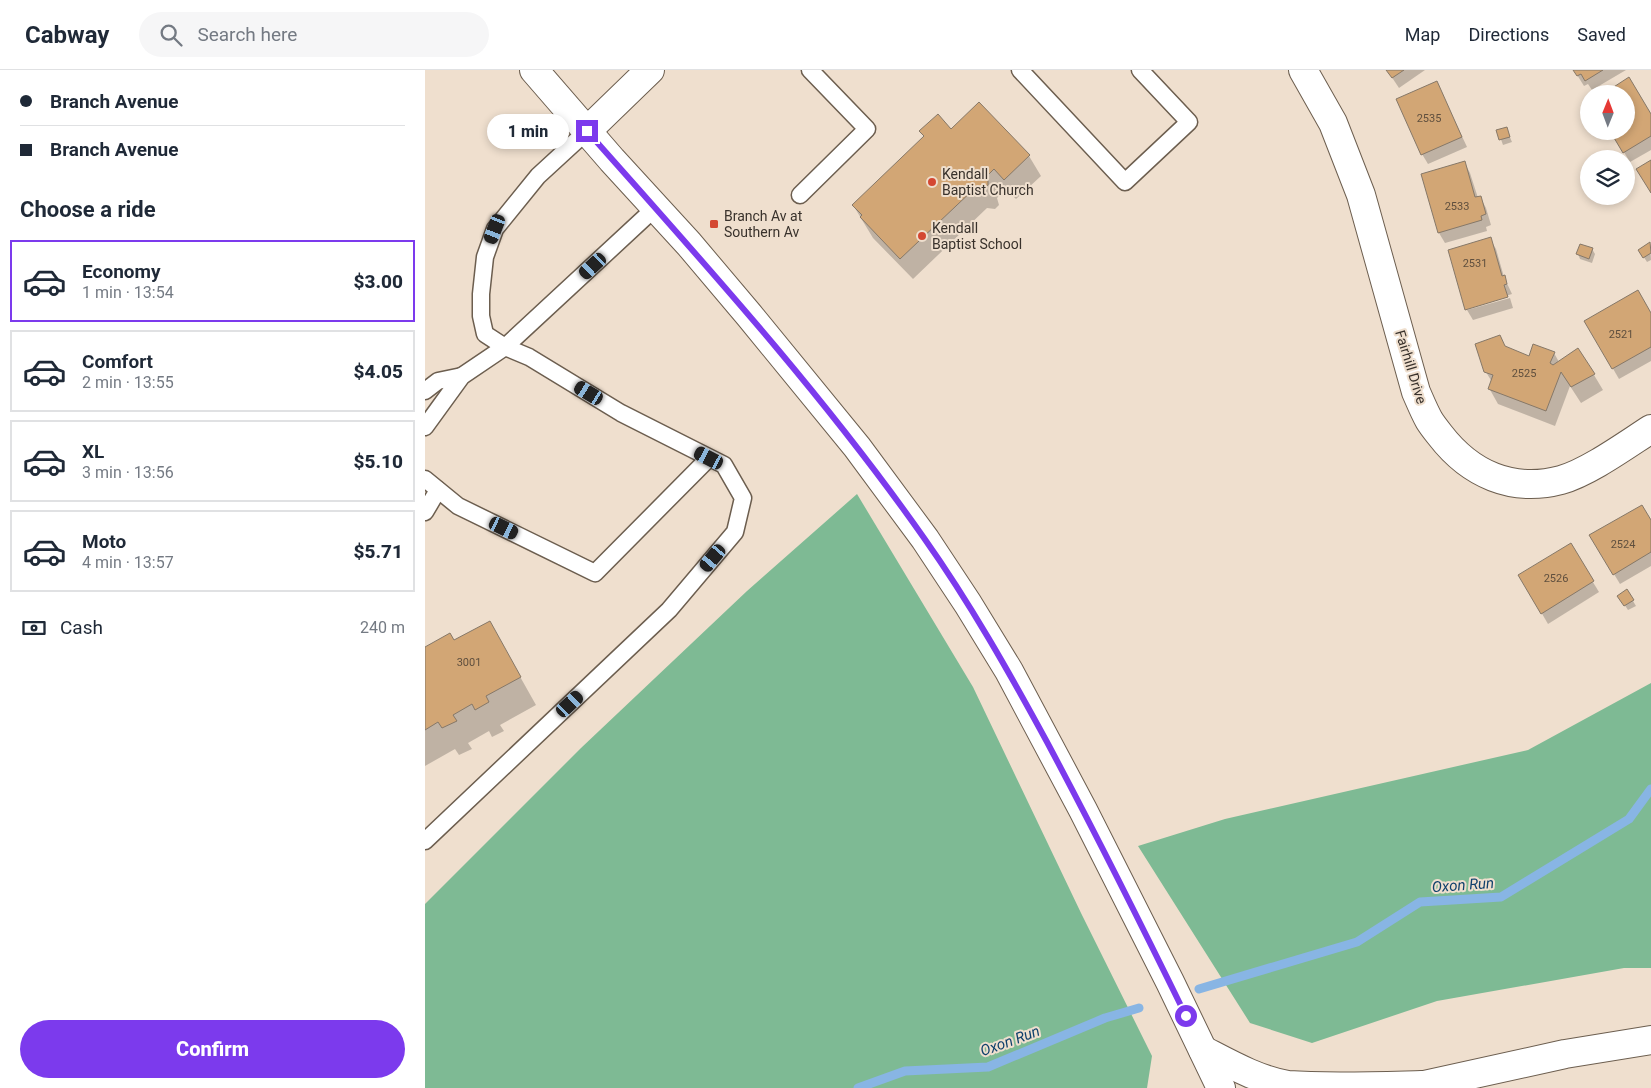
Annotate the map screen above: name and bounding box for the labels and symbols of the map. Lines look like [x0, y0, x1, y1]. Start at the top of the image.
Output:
north arrow [1580, 85, 1635, 140]
house number: 2535 [1417, 112, 1441, 125]
callout: 1 min [487, 114, 569, 148]
route end [576, 120, 598, 142]
place label: Kendall Baptist Church [942, 166, 1034, 198]
marker: Kendall Baptist Church [926, 176, 938, 188]
house number: 2533 [1445, 200, 1469, 213]
place label: Branch Av at Southern Av [724, 208, 803, 240]
car [482, 212, 507, 246]
marker: Branch Av at Southern Av [708, 218, 720, 230]
place label: Kendall Baptist School [932, 220, 1022, 252]
marker: Kendall Baptist School [916, 230, 928, 242]
car [576, 250, 609, 282]
house number: 2531 [1463, 257, 1487, 270]
street label: Fairhill Drive [1392, 328, 1430, 406]
house number: 2521 [1609, 328, 1633, 341]
house number: 2525 [1512, 367, 1536, 380]
car [572, 379, 605, 407]
car [692, 445, 725, 471]
car [487, 515, 520, 541]
house number: 2524 [1611, 538, 1635, 551]
car [697, 542, 728, 574]
house number: 2526 [1544, 572, 1568, 585]
house number: 3001 [457, 656, 481, 669]
car [553, 688, 586, 720]
water label: Oxon Run [1431, 874, 1495, 896]
route start [1175, 1005, 1197, 1027]
water label: Oxon Run [978, 1022, 1042, 1060]

